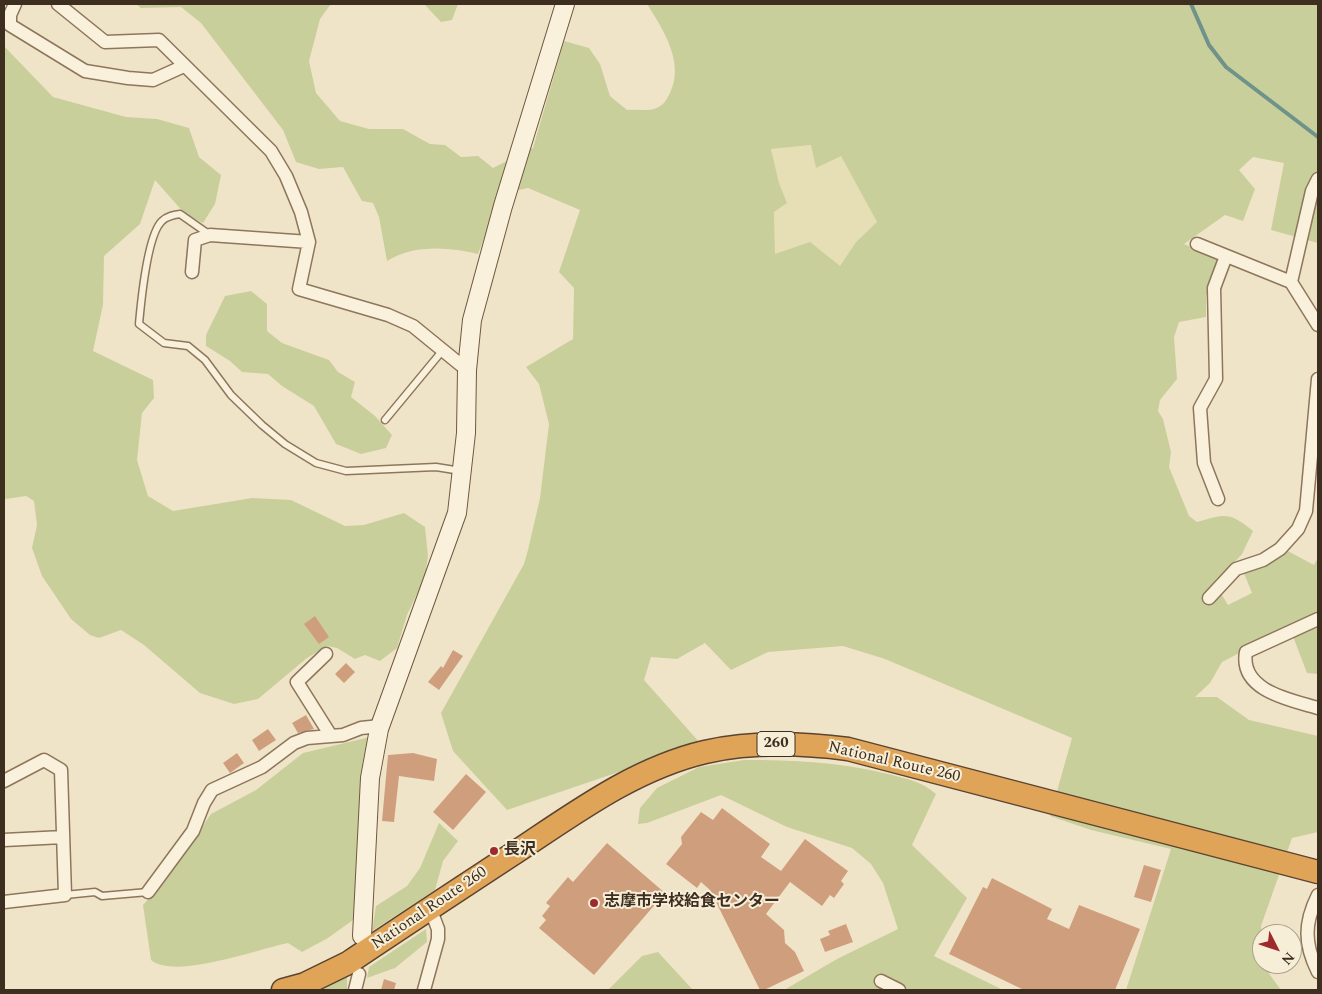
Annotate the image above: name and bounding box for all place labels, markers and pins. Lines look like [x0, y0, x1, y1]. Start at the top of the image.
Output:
place label: 長沢 [504, 841, 536, 861]
marker: 長沢 [488, 845, 500, 857]
place label: 志摩市学校給食センター [604, 893, 780, 913]
marker: 志摩市学校給食センター [588, 897, 600, 909]

